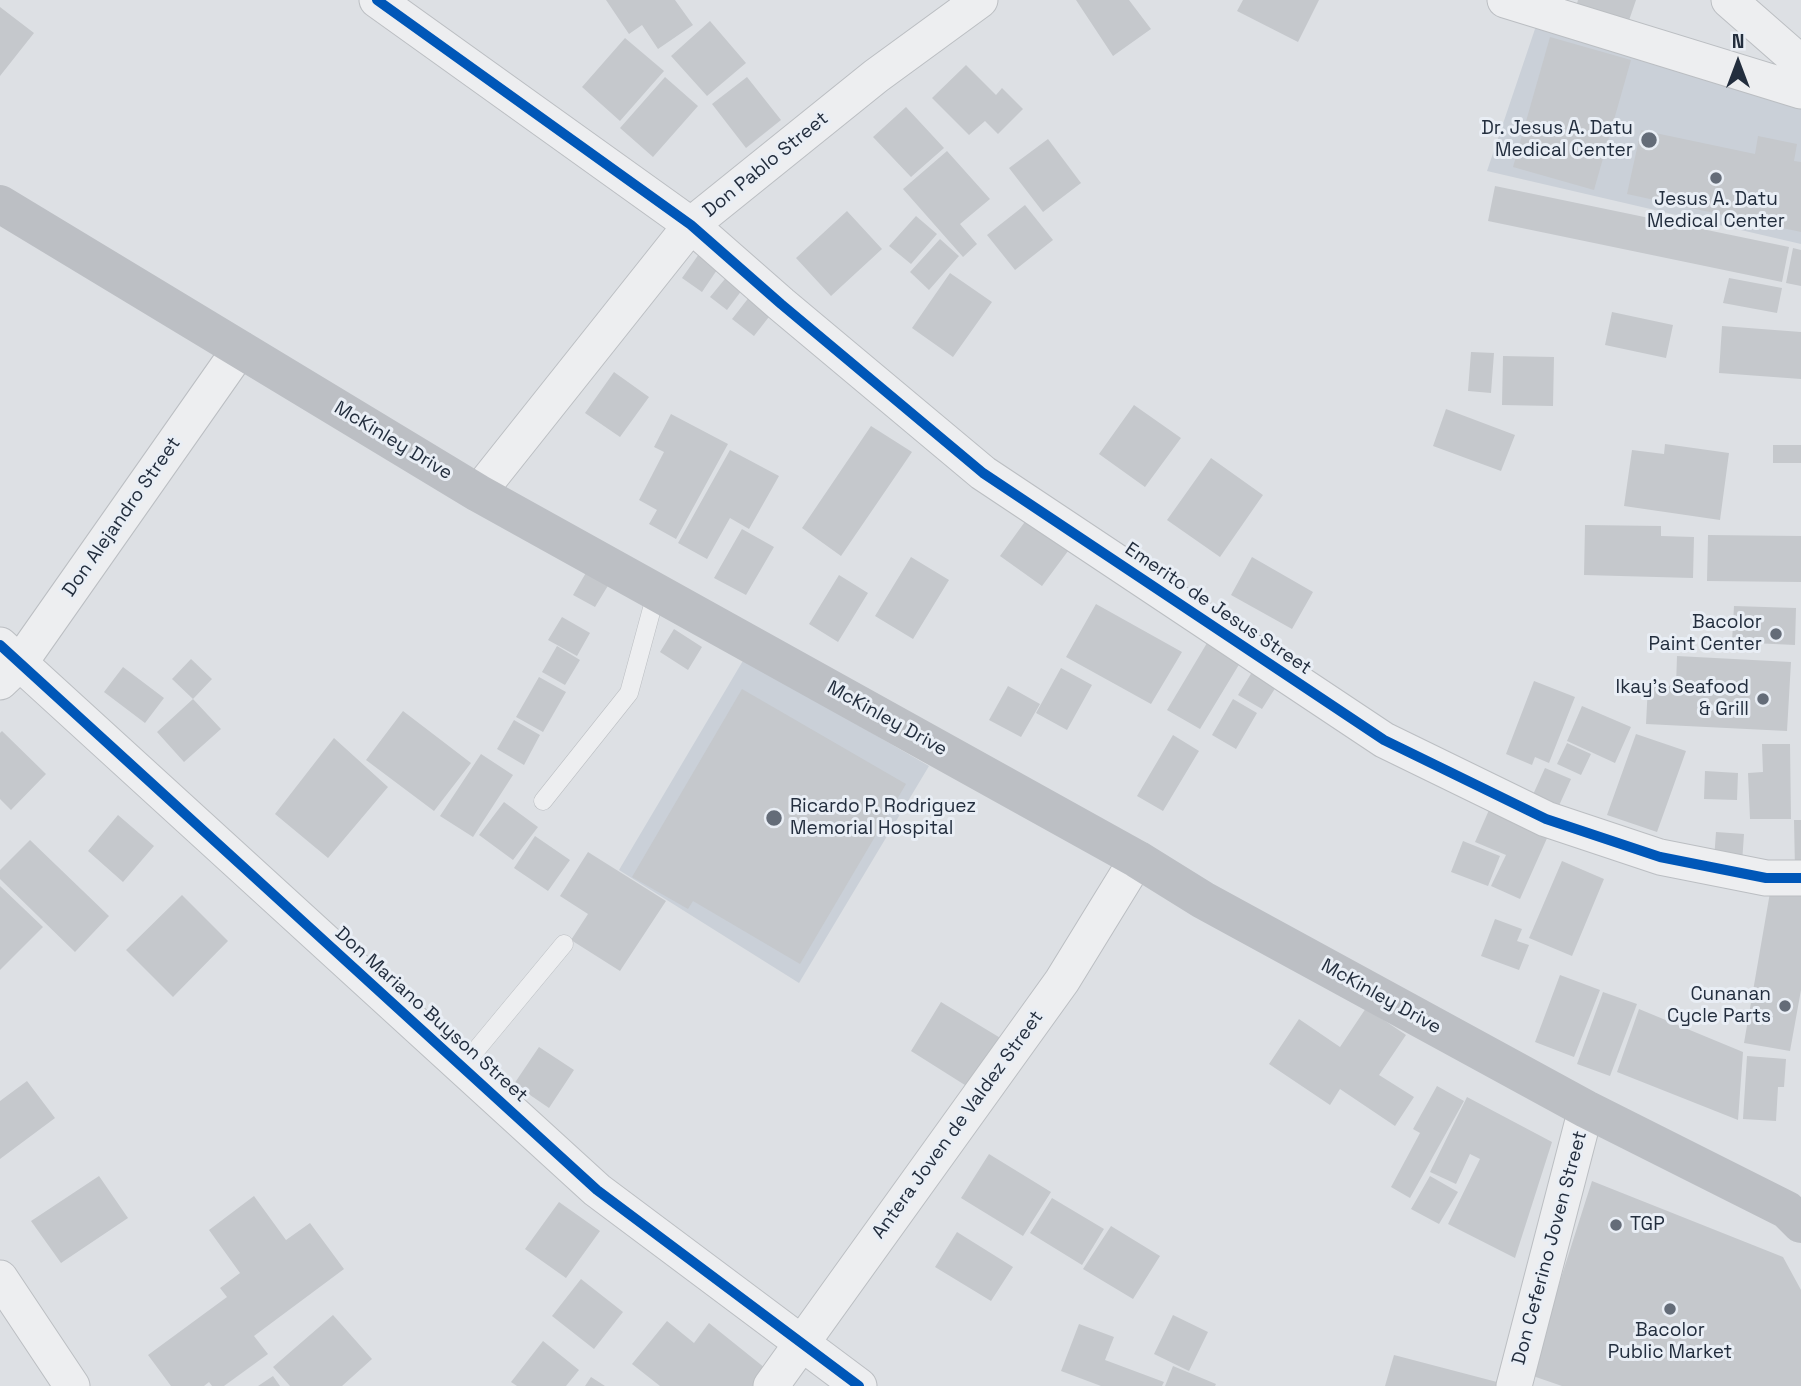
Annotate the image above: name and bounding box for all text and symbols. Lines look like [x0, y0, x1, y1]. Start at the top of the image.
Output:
north arrow [1703, 28, 1773, 98]
text: N [1732, 29, 1744, 54]
street label: Don Pablo Street [699, 107, 833, 223]
place label: Dr. Jesus A. Datu Medical Center [1481, 118, 1633, 162]
marker: Dr. Jesus A. Datu Medical Center [1639, 130, 1659, 150]
marker: Jesus A. Datu Medical Center [1708, 170, 1724, 186]
place label: Jesus A. Datu Medical Center [1647, 189, 1785, 233]
street label: McKinley Drive [330, 397, 456, 485]
street label: Don Alejandro Street [58, 433, 186, 601]
street label: Emerito de Jesus Street [1120, 538, 1316, 680]
place label: Bacolor Paint Center [1649, 612, 1762, 656]
marker: Bacolor Paint Center [1768, 626, 1784, 642]
street label: McKinley Drive [823, 677, 951, 761]
place label: Ikay's Seafood & Grill [1616, 677, 1749, 721]
marker: Ikay's Seafood & Grill [1755, 691, 1771, 707]
place label: Ricardo P. Rodriguez Memorial Hospital [790, 796, 976, 840]
marker: Ricardo P. Rodriguez Memorial Hospital [764, 808, 784, 828]
street label: Don Mariano Buyson Street [330, 922, 532, 1108]
street label: McKinley Drive [1317, 955, 1445, 1039]
place label: Cunanan Cycle Parts [1667, 984, 1771, 1028]
marker: Cunanan Cycle Parts [1777, 998, 1793, 1014]
street label: Antera Joven de Valdez Street [868, 1006, 1048, 1244]
street label: Don Ceferino Joven Street [1508, 1129, 1592, 1367]
place label: TGP [1630, 1214, 1665, 1236]
marker: TGP [1608, 1217, 1624, 1233]
marker: Bacolor Public Market [1662, 1301, 1678, 1317]
place label: Bacolor Public Market [1608, 1320, 1732, 1364]

